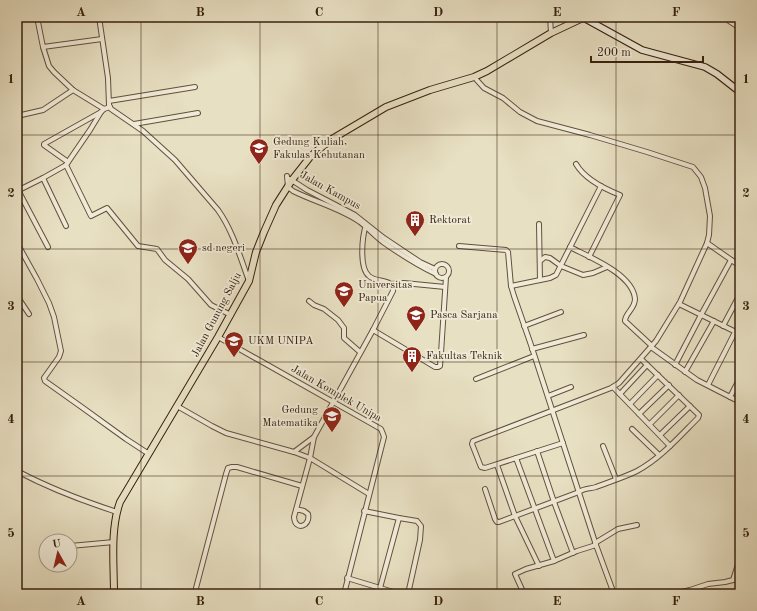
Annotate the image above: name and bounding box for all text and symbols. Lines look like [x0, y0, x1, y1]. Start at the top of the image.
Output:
text: A [76, 6, 86, 19]
text: B [195, 6, 205, 19]
text: C [315, 6, 323, 19]
text: D [433, 6, 443, 19]
text: E [553, 6, 562, 19]
text: F [672, 6, 681, 19]
scale bar [591, 38, 703, 64]
text: 200 m [597, 47, 631, 59]
text: 1 [7, 73, 15, 86]
text: 1 [742, 73, 750, 86]
school or university icon: Gedung Kuliah, Fakulas Kehutanan [248, 137, 270, 165]
place label: Gedung Kuliah, Fakulas Kehutanan [273, 137, 365, 161]
street label: Jalan Kampus [298, 170, 362, 212]
text: 2 [7, 187, 15, 200]
text: 2 [742, 187, 750, 200]
building icon: Rektorat [404, 209, 426, 237]
place label: Rektorat [429, 215, 471, 226]
school or university icon: sd negeri [177, 237, 199, 265]
place label: sd negeri [202, 243, 245, 254]
street label: Jalan Gunung Salju [190, 271, 244, 359]
school or university icon: Universitas Papua [333, 280, 355, 308]
place label: Universitas Papua [358, 280, 412, 304]
text: 3 [7, 300, 15, 313]
text: 3 [742, 300, 750, 313]
school or university icon: Pasca Sarjana [405, 304, 427, 332]
place label: Pasca Sarjana [430, 310, 498, 321]
school or university icon: UKM UNIPA [223, 330, 245, 358]
place label: UKM UNIPA [248, 336, 314, 347]
building icon: Fakultas Teknik [401, 345, 423, 373]
place label: Fakultas Teknik [426, 351, 503, 362]
street label: Jalan Komplek Unipa [289, 364, 384, 425]
place label: Gedung Matematika [262, 405, 319, 429]
school or university icon: Gedung Matematika [321, 405, 343, 433]
text: 4 [7, 413, 15, 426]
text: 4 [742, 413, 750, 426]
text: 5 [7, 527, 15, 540]
text: 5 [742, 527, 750, 540]
north arrow [38, 533, 78, 573]
text: U [52, 538, 62, 551]
text: A [76, 595, 86, 608]
text: B [195, 595, 205, 608]
text: C [315, 595, 323, 608]
text: D [433, 595, 443, 608]
text: E [553, 595, 562, 608]
text: F [672, 595, 681, 608]

